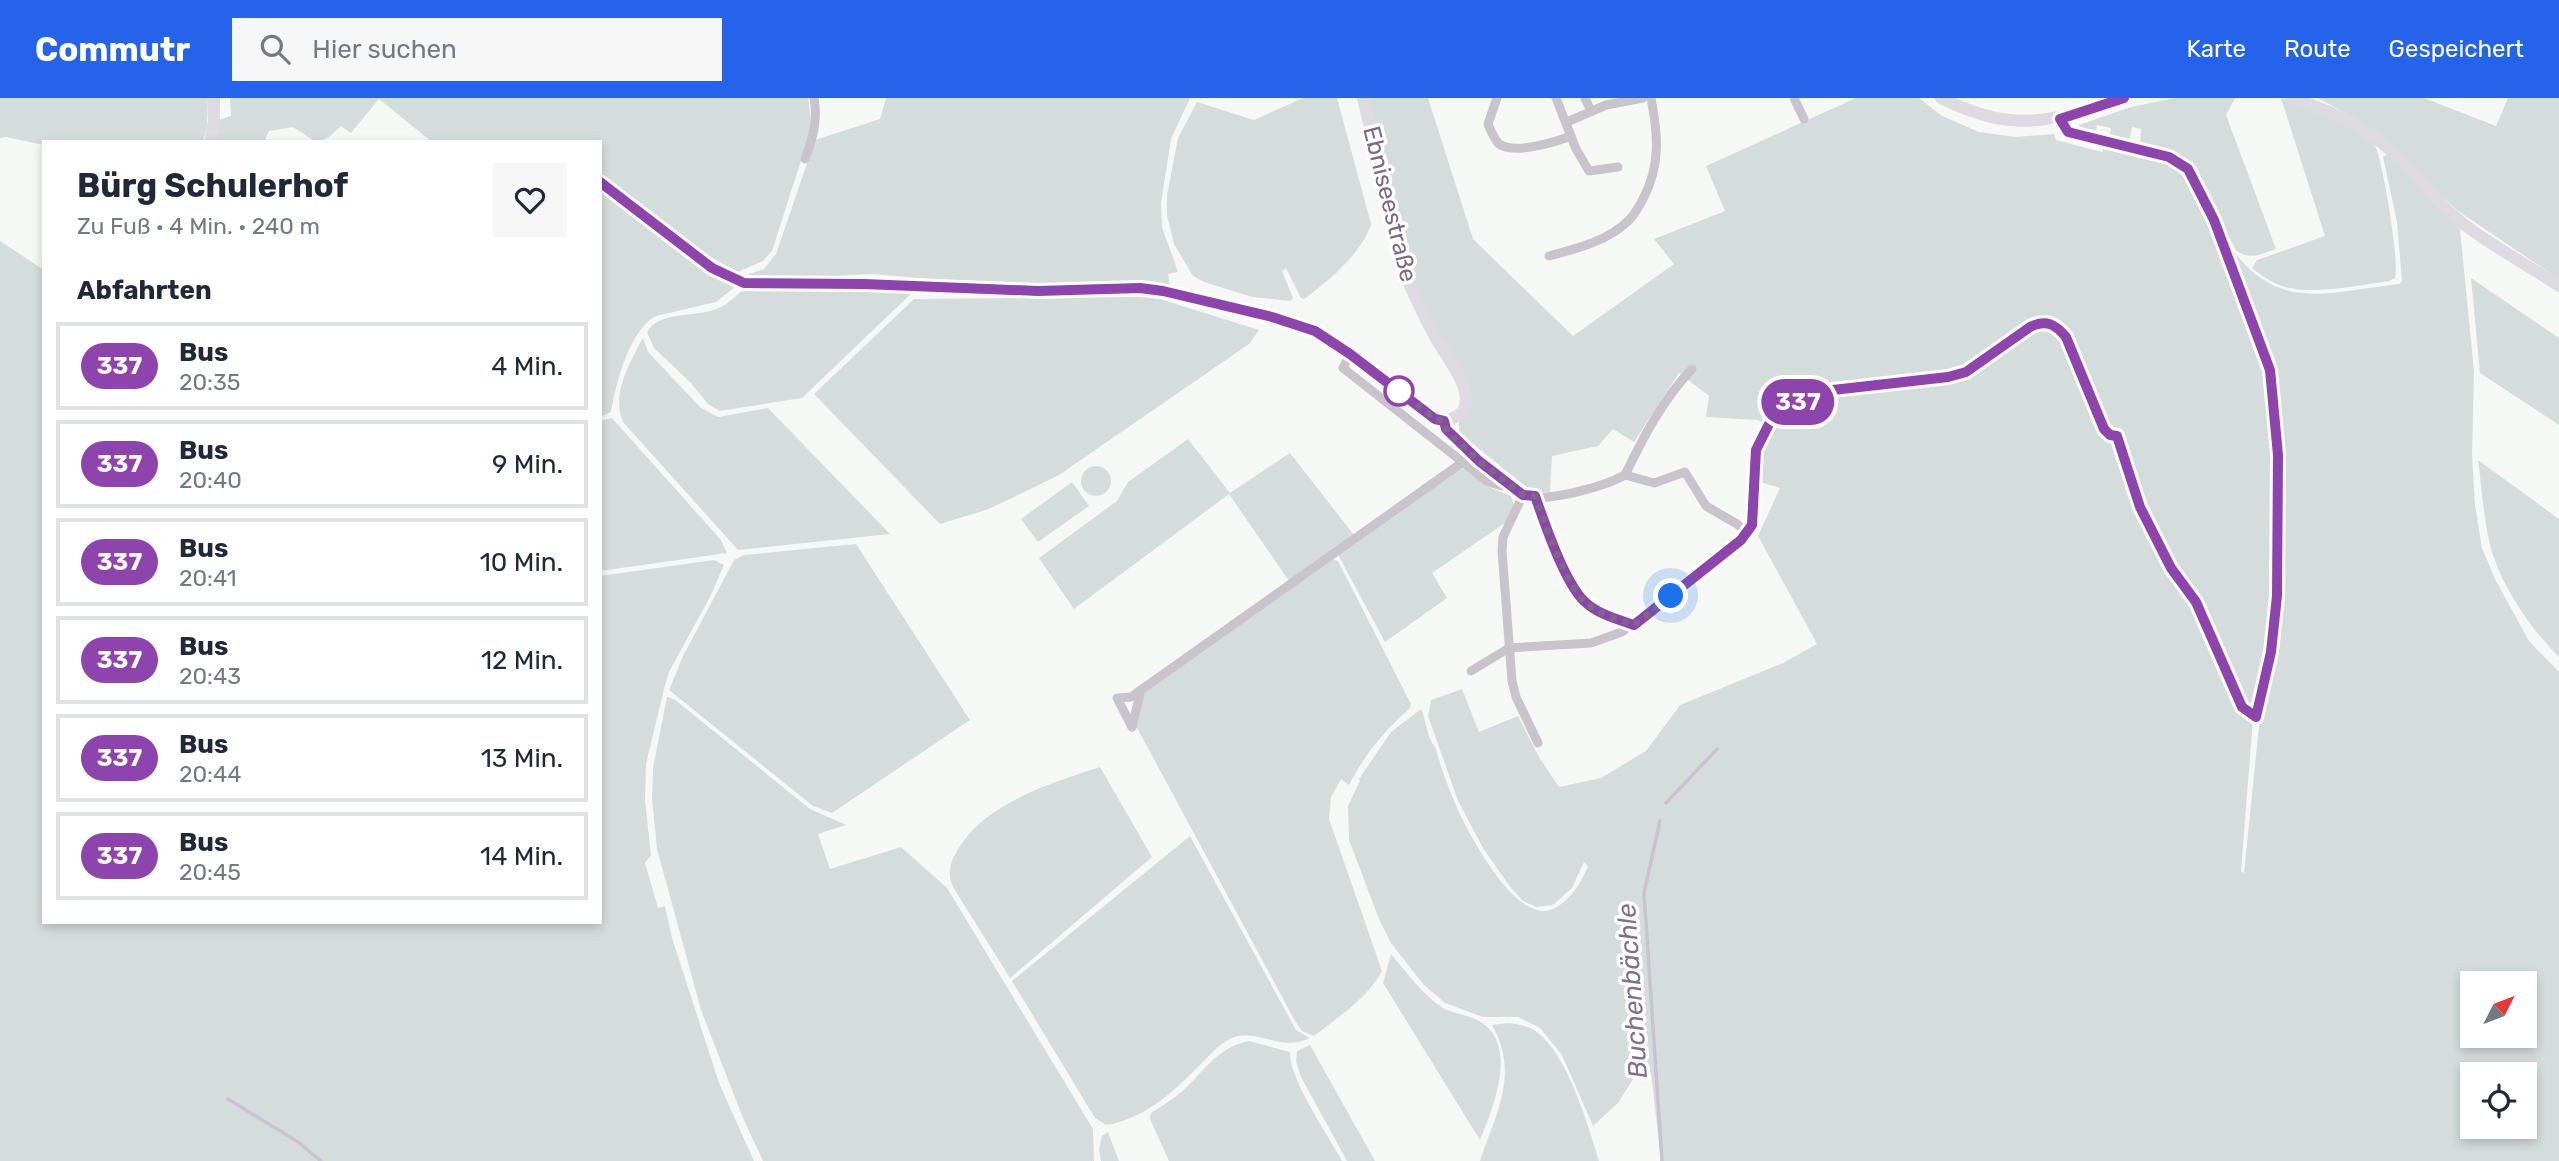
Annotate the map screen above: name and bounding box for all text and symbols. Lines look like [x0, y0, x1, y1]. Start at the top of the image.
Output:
search box [232, 18, 722, 81]
text: Commutr [35, 30, 190, 69]
icon: search [256, 30, 294, 68]
text: Hier suchen [312, 34, 457, 65]
text: Karte [2187, 35, 2246, 63]
text: Route [2284, 35, 2351, 63]
text: Gespeichert [2389, 35, 2524, 63]
street label: Ebniseestraße [1357, 123, 1423, 285]
button: heart [493, 163, 567, 237]
text: Bürg Schulerhof [77, 166, 348, 205]
text: Zu Fuß · 4 Min. · 240 m [77, 212, 320, 240]
text: Abfahrten [77, 275, 212, 306]
text: Bus [179, 337, 228, 368]
text: 4 Min. [491, 351, 563, 382]
text: 337 [97, 352, 142, 380]
text: 20:35 [179, 368, 240, 396]
unlabelled marker [1384, 376, 1414, 406]
line badge: 337 [1758, 379, 1838, 425]
text: 337 [1775, 388, 1821, 416]
text: Bus [179, 435, 228, 466]
text: 9 Min. [492, 449, 563, 480]
text: 337 [97, 450, 142, 478]
text: 20:40 [179, 466, 242, 494]
text: Bus [179, 533, 228, 564]
text: 10 Min. [480, 547, 563, 578]
text: 337 [97, 548, 142, 576]
text: 20:41 [179, 564, 237, 592]
your location [1653, 578, 1688, 613]
text: Bus [179, 631, 228, 662]
text: 12 Min. [481, 645, 563, 676]
text: 337 [97, 646, 142, 674]
text: 20:43 [179, 662, 241, 690]
text: Bus [179, 729, 228, 760]
text: 13 Min. [481, 743, 563, 774]
text: 337 [97, 744, 142, 772]
text: 20:44 [179, 760, 242, 788]
text: Bus [179, 827, 228, 858]
text: 14 Min. [480, 841, 563, 872]
text: 337 [97, 842, 142, 870]
text: 20:45 [179, 858, 241, 886]
water label: Buchenbächle [1611, 902, 1654, 1079]
north arrow [2460, 971, 2538, 1048]
map controls [2460, 971, 2537, 1139]
button: locate [2460, 1062, 2537, 1139]

